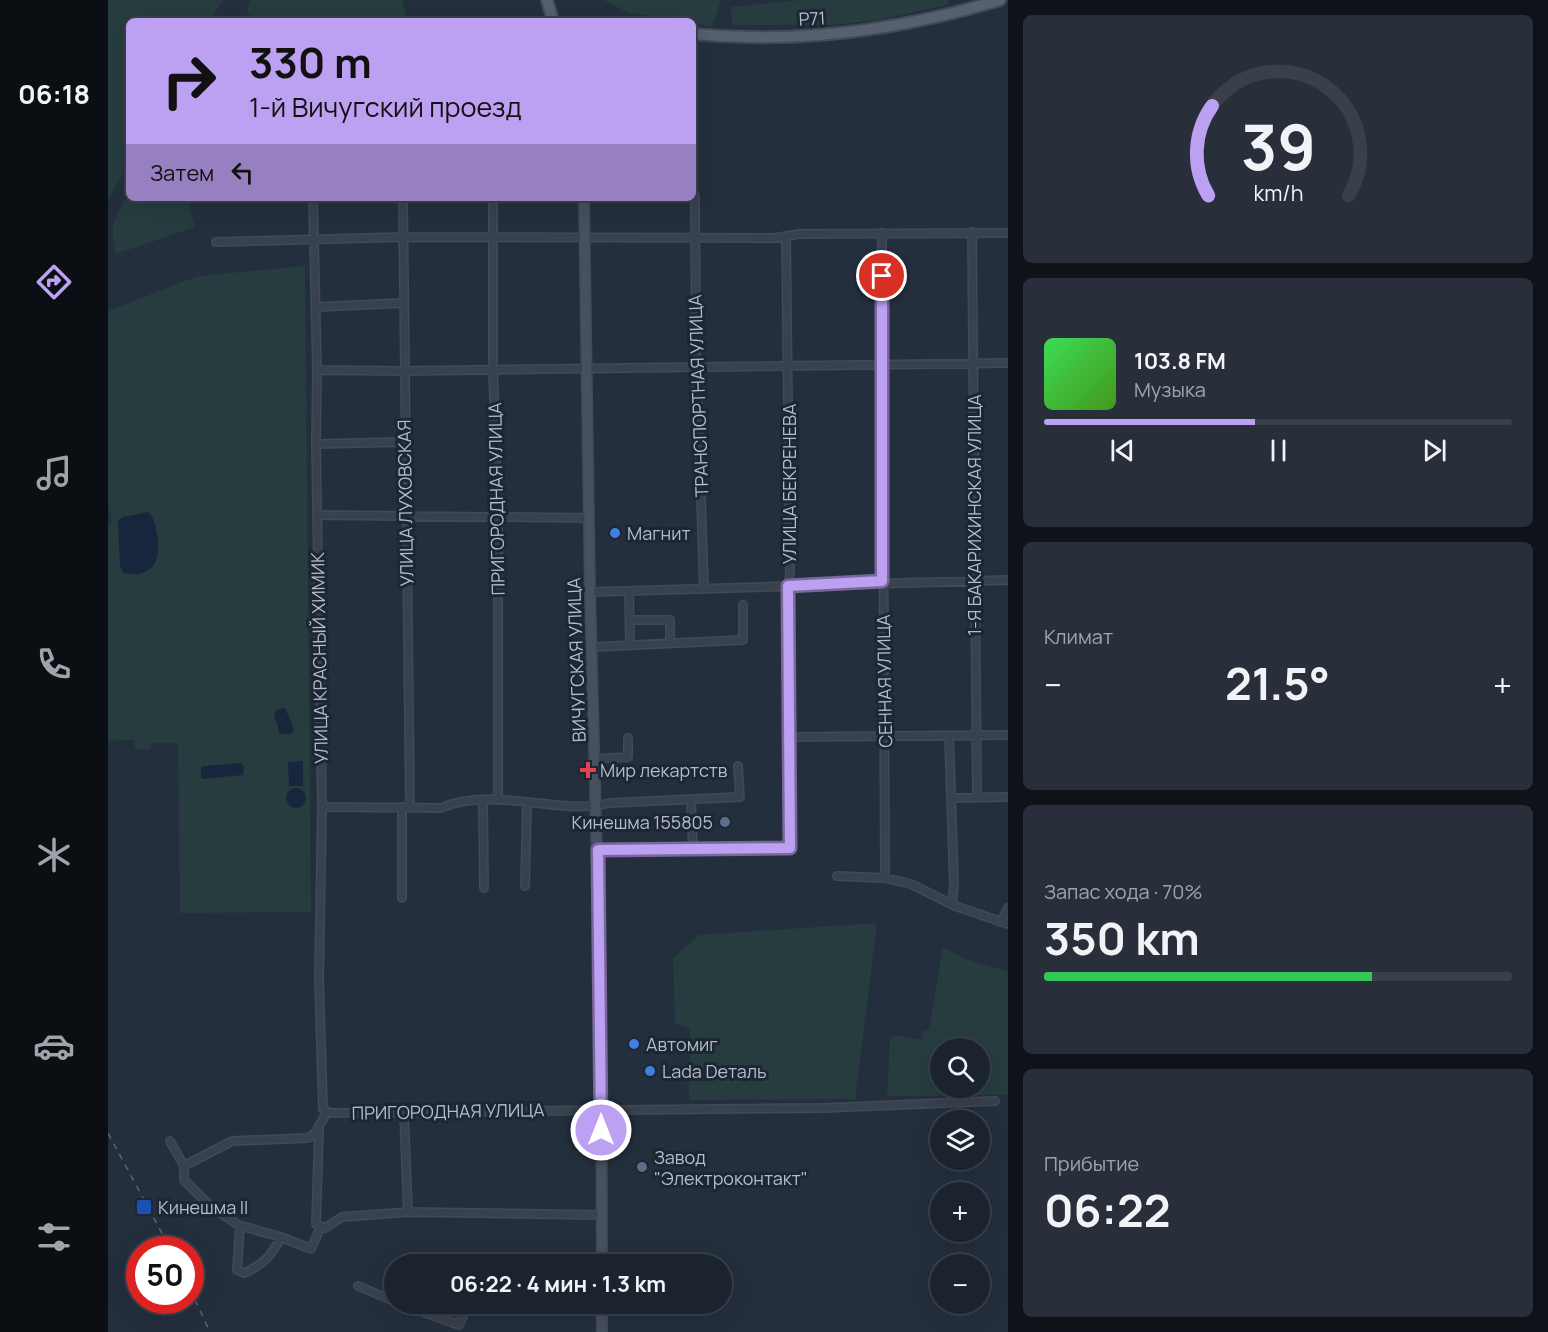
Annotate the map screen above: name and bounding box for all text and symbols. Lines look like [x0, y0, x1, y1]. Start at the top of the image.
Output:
street label: Р71 [798, 5, 826, 31]
text: 330 m [249, 33, 372, 91]
icon: right [150, 42, 228, 120]
text: 06:18 [18, 75, 90, 112]
text: 1-й Вичугский проезд [249, 88, 522, 125]
text: 39 [1240, 103, 1316, 189]
icon: left [226, 156, 259, 189]
text: Затем [150, 158, 214, 188]
text: km/h [1253, 179, 1303, 208]
pin [856, 250, 907, 301]
icon: arrive [865, 259, 898, 292]
icon: directions [33, 261, 75, 303]
street label: ТРАНСПОРТНАЯ УЛИЦА [682, 294, 714, 498]
text: 103.8 FM [1134, 346, 1226, 376]
text: Музыка [1134, 376, 1206, 403]
street label: 1-Я БАКАРИХИНСКАЯ УЛИЦА [962, 394, 986, 636]
street label: ПРИГОРОДНАЯ УЛИЦА [482, 402, 510, 596]
street label: УЛИЦА БЕКРЕНЕВА [777, 403, 801, 564]
street label: УЛИЦА ЛУХОВСКАЯ [392, 419, 418, 587]
icon: previous [1106, 434, 1139, 467]
icon: pause [1262, 434, 1295, 467]
icon: next [1418, 434, 1451, 467]
icon: music [33, 452, 75, 494]
place label: Магнит [627, 521, 691, 545]
marker: Магнит [608, 526, 622, 540]
street label: УЛИЦА КРАСНЫЙ ХИМИК [305, 552, 333, 764]
street label: ВИЧУГСКАЯ УЛИЦА [561, 577, 591, 743]
street label: СЕННАЯ УЛИЦА [871, 614, 897, 748]
text: Климат [1044, 623, 1113, 650]
icon: phone [33, 643, 75, 685]
text: 21.5° [1225, 652, 1330, 714]
text: − [1044, 662, 1062, 707]
text: + [1493, 662, 1512, 707]
place label: Мир лекартств [600, 758, 728, 782]
marker: Мир лекартств [581, 763, 595, 777]
place label: Кинешма 155805 [572, 810, 713, 834]
marker: Кинешма 155805 [718, 815, 732, 829]
icon: climate [33, 834, 75, 876]
text: Запас хода · 70% [1044, 878, 1202, 905]
text: 350 km [1044, 907, 1200, 969]
icon: car [33, 1025, 75, 1067]
place label: Автомиг [646, 1032, 718, 1056]
marker: Автомиг [627, 1037, 641, 1051]
map controls [930, 1038, 990, 1314]
button: search [930, 1038, 990, 1098]
place label: Lada Dеталь [662, 1059, 767, 1083]
marker: Lada Dеталь [643, 1064, 657, 1078]
street label: ПРИГОРОДНАЯ УЛИЦА [351, 1097, 545, 1125]
position arrow [569, 1098, 633, 1162]
button: layers [930, 1110, 990, 1170]
place label: Завод "Электроконтакт" [654, 1145, 808, 1190]
text: Прибытие [1044, 1150, 1139, 1177]
marker: Завод "Электроконтакт" [635, 1160, 649, 1174]
text: 06:22 [1044, 1179, 1171, 1241]
button: + [930, 1182, 990, 1242]
place label: Кинешма II [158, 1195, 248, 1219]
marker: Кинешма II [135, 1198, 153, 1216]
icon: filters [33, 1216, 75, 1258]
speed limit sign: 50 [126, 1236, 204, 1314]
button: − [930, 1254, 990, 1314]
text: 06:22 · 4 мин · 1.3 km [450, 1269, 666, 1299]

